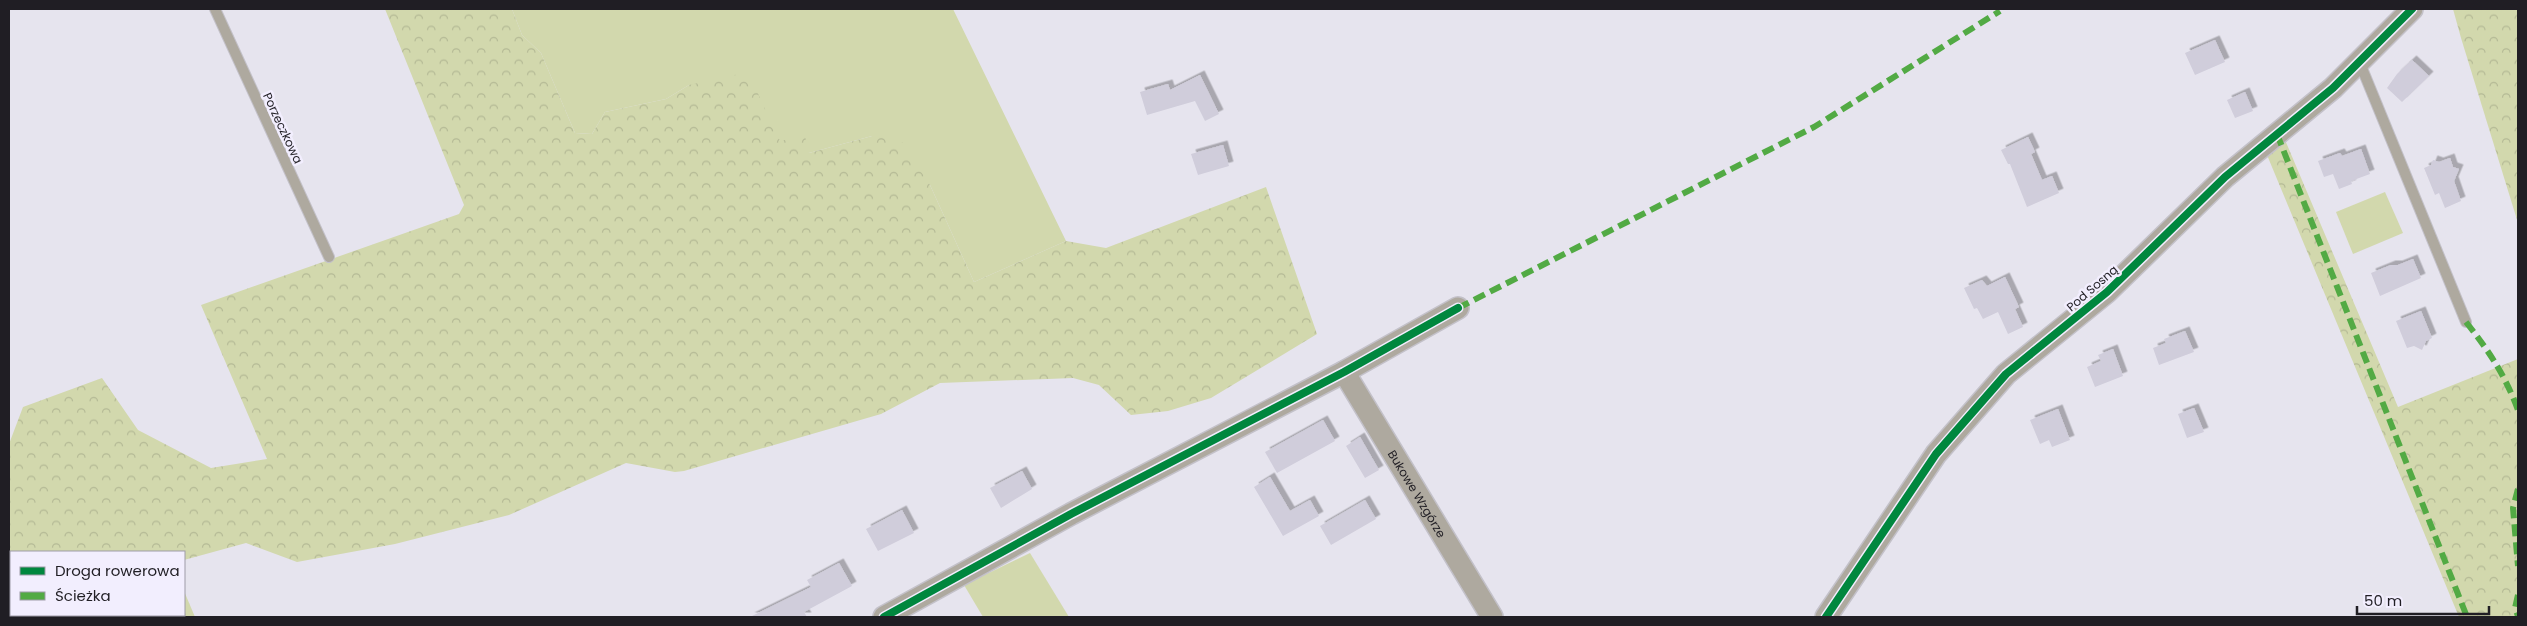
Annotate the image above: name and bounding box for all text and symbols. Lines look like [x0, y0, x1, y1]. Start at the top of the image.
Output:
street label: Porzeczkowa [259, 90, 307, 166]
street label: Pod Sosną [2063, 261, 2121, 315]
street label: Bukowe Wzgórze [1384, 446, 1451, 541]
legend [10, 551, 185, 616]
text: Droga rowerowa [55, 560, 180, 581]
scale bar [2357, 584, 2490, 616]
text: Ścieżka [55, 585, 111, 606]
text: 50 m [2364, 590, 2402, 611]

